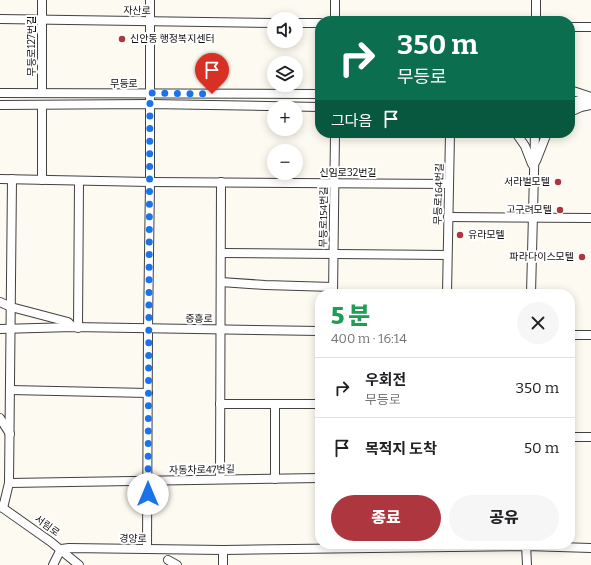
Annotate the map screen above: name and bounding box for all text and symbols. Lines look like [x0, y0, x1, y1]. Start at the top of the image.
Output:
street label: 자산로 [123, 5, 151, 17]
map controls [267, 12, 303, 180]
button: sound [267, 12, 303, 48]
street label: 무등로127번길 [26, 16, 38, 76]
text: 350 m [397, 28, 478, 61]
icon: right [331, 32, 383, 84]
place label: 신안동 행정복지센터 [130, 33, 215, 45]
marker: 신안동 행정복지센터 [117, 34, 127, 44]
pin [195, 53, 229, 94]
button: layers [267, 56, 303, 92]
icon: arrive [201, 59, 223, 81]
text: 무등로 [397, 66, 447, 88]
street label: 무등로 [110, 78, 138, 90]
button: + [267, 100, 303, 136]
icon: arrive [380, 108, 402, 130]
text: 그다음 [331, 112, 372, 130]
button: − [267, 144, 303, 180]
street label: 무등로164번길 [432, 163, 446, 225]
street label: 신임로32번길 [319, 167, 377, 179]
place label: 서라벌모텔 [504, 176, 550, 188]
marker: 서라벌모텔 [553, 177, 563, 187]
street label: 무등로154번길 [317, 186, 331, 248]
place label: 고구려모텔 [506, 204, 552, 216]
marker: 고구려모텔 [555, 205, 565, 215]
place label: 유라모텔 [468, 229, 505, 241]
marker: 유라모텔 [455, 230, 465, 240]
place label: 파라다이스모텔 [510, 251, 574, 263]
marker: 파라다이스모텔 [577, 252, 587, 262]
text: 5 분 [331, 302, 370, 330]
button: close [517, 302, 559, 344]
street label: 중흥로 [185, 313, 213, 325]
text: 400 m · 16:14 [331, 331, 407, 346]
text: 우회전 [365, 371, 406, 389]
icon: right [331, 377, 353, 399]
text: 350 m [516, 379, 559, 397]
text: 무등로 [365, 392, 401, 407]
icon: arrive [331, 437, 353, 459]
text: 50 m [524, 439, 559, 457]
text: 목적지 도착 [365, 440, 437, 458]
street label: 자동차로47번길 [169, 463, 235, 477]
position arrow [127, 473, 169, 515]
button: 종료 [331, 495, 441, 541]
button: 공유 [449, 495, 559, 541]
street label: 서림로 [32, 513, 62, 539]
street label: 경양로 [119, 533, 147, 545]

